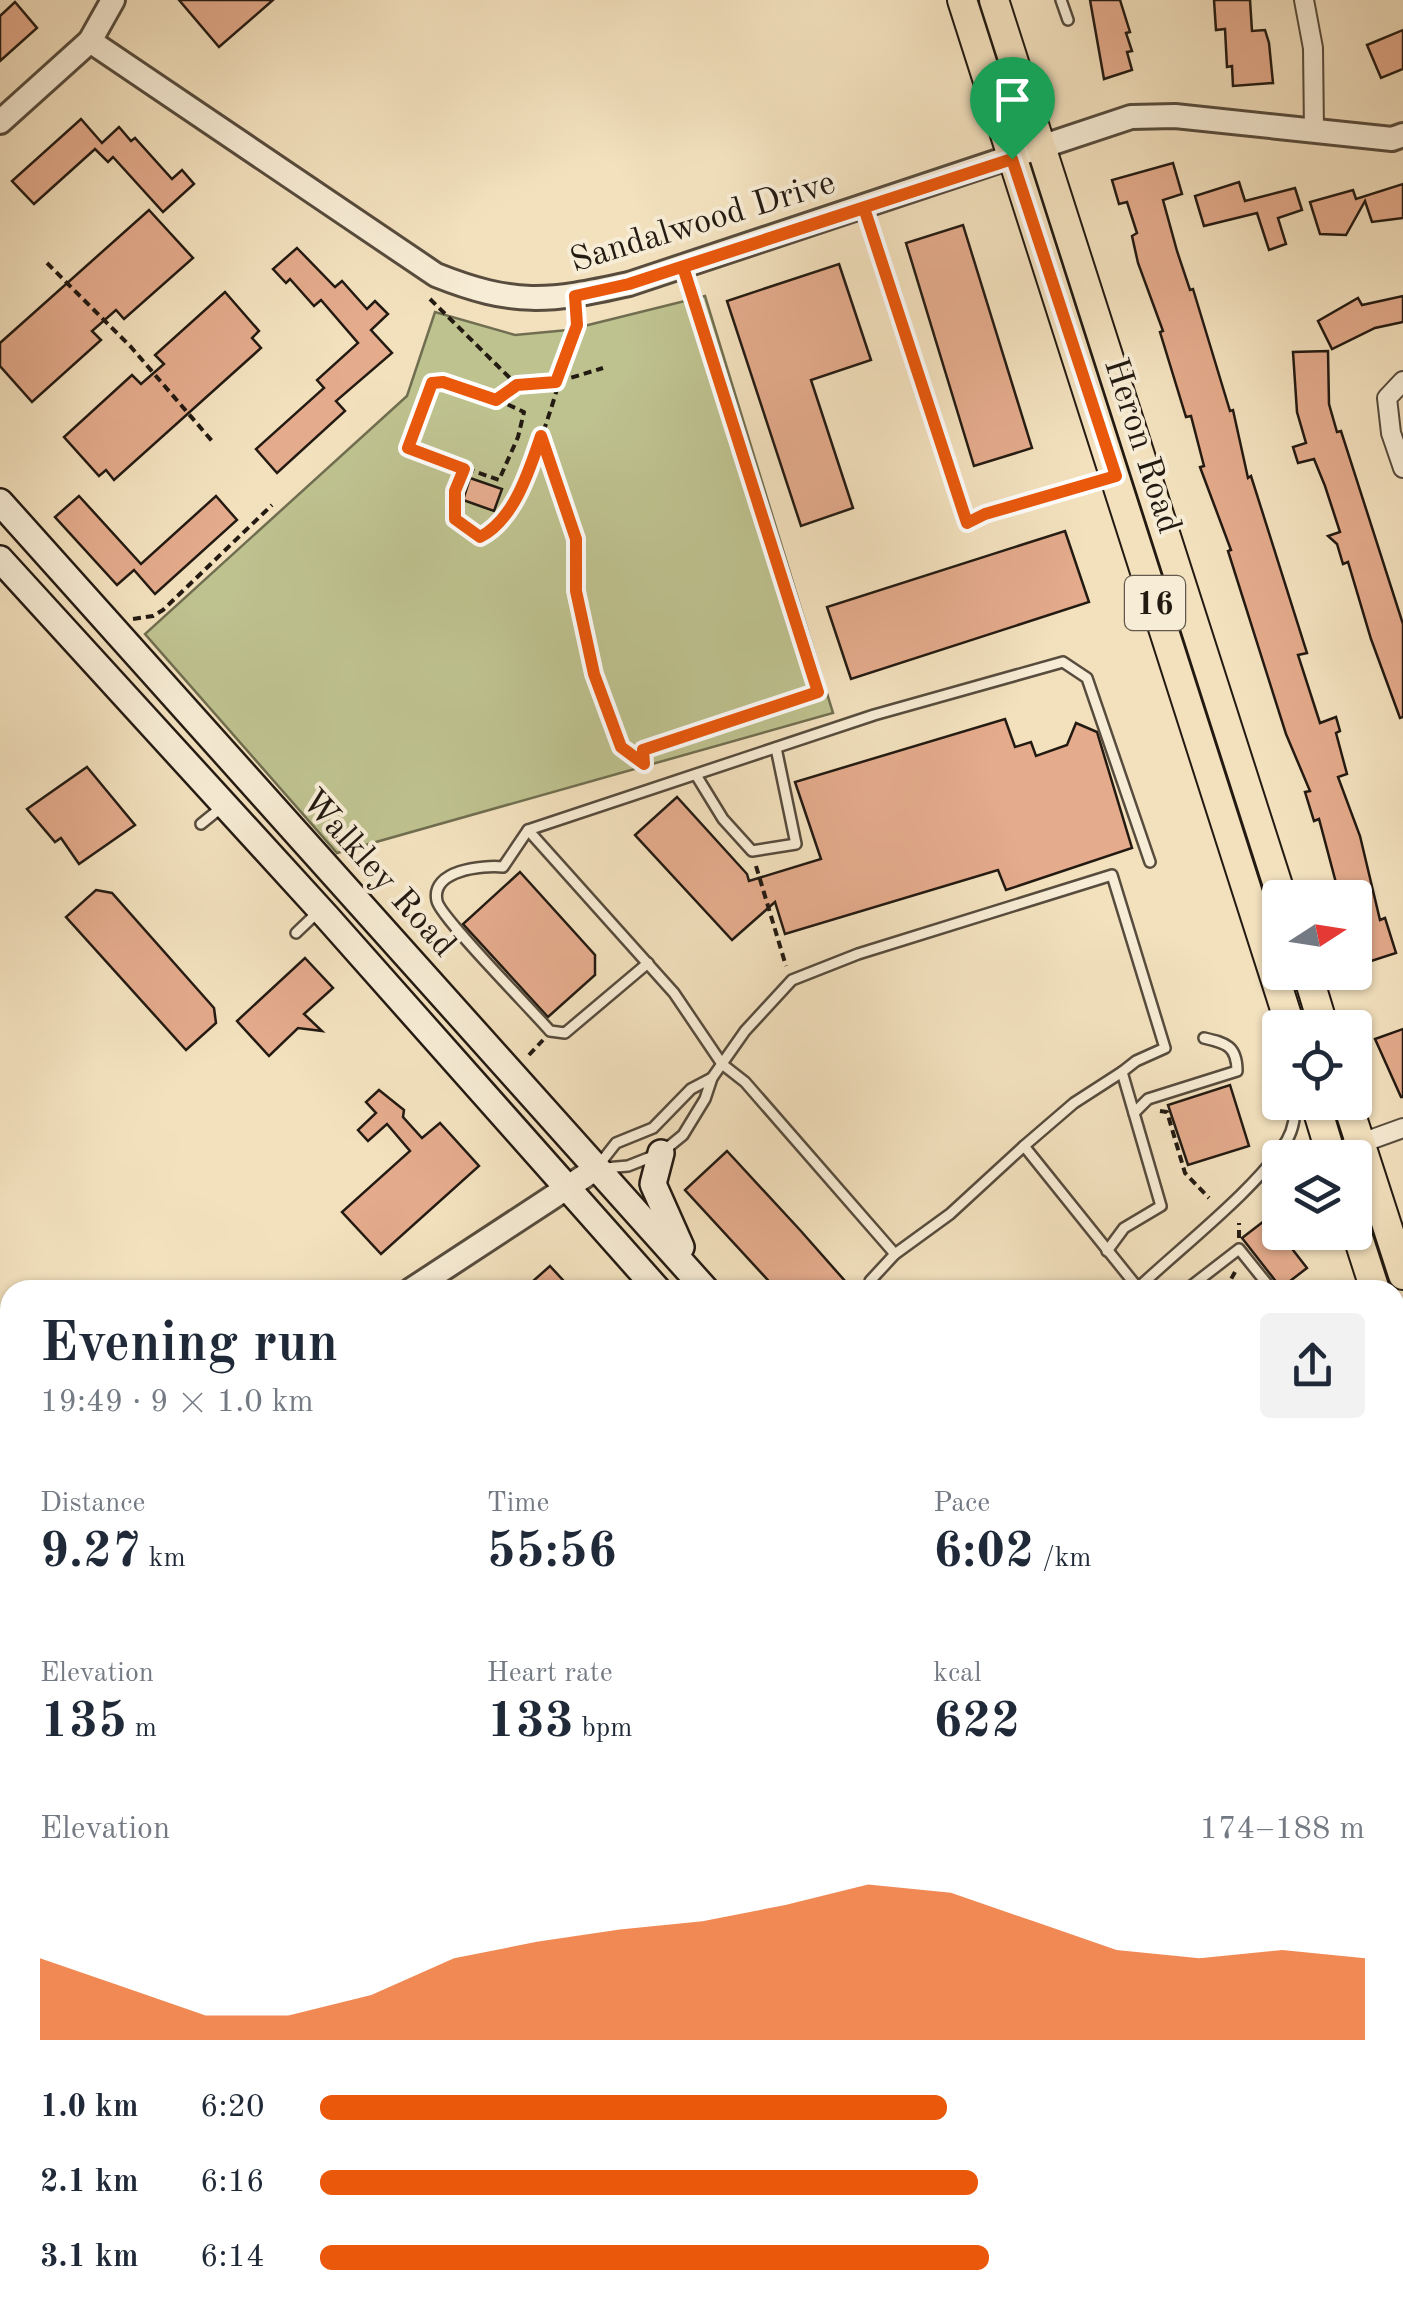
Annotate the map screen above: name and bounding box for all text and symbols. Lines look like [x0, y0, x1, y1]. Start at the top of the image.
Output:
pin [970, 57, 1055, 160]
icon: arrive [985, 72, 1040, 127]
street label: Sandalwood Drive [566, 165, 839, 279]
street label: Heron Road [1097, 354, 1186, 538]
road number: 16 [1125, 576, 1185, 630]
street label: Walkley Road [294, 783, 462, 964]
north arrow [1262, 880, 1372, 990]
map controls [1262, 880, 1372, 1250]
button: locate [1262, 1010, 1372, 1120]
button: layers [1262, 1140, 1372, 1250]
button: share [1260, 1313, 1365, 1418]
text: Evening run [40, 1318, 338, 1373]
text: 19:49 · 9 × 1.0 km [40, 1387, 314, 1419]
text: Distance [40, 1490, 145, 1518]
text: Time [487, 1490, 549, 1518]
text: Pace [933, 1490, 990, 1518]
text: 9.27 [40, 1528, 141, 1578]
text: 55:56 [487, 1528, 617, 1578]
text: 6:02 [933, 1528, 1034, 1578]
text: km [141, 1545, 186, 1573]
text: /km [1034, 1545, 1092, 1573]
text: Elevation [40, 1660, 154, 1688]
text: Heart rate [487, 1660, 613, 1688]
text: kcal [933, 1660, 982, 1688]
text: 135 [40, 1698, 127, 1748]
text: 133 [487, 1698, 574, 1748]
text: 622 [933, 1698, 1020, 1748]
text: m [127, 1715, 157, 1743]
text: bpm [574, 1715, 633, 1743]
text: Elevation [40, 1814, 170, 1846]
text: 174–188 m [1199, 1814, 1365, 1846]
text: 1.0 km [40, 2092, 139, 2124]
text: 6:20 [200, 2092, 265, 2124]
text: 2.1 km [40, 2167, 139, 2199]
text: 6:16 [200, 2167, 265, 2199]
text: 3.1 km [40, 2242, 139, 2274]
text: 6:14 [200, 2242, 265, 2274]

